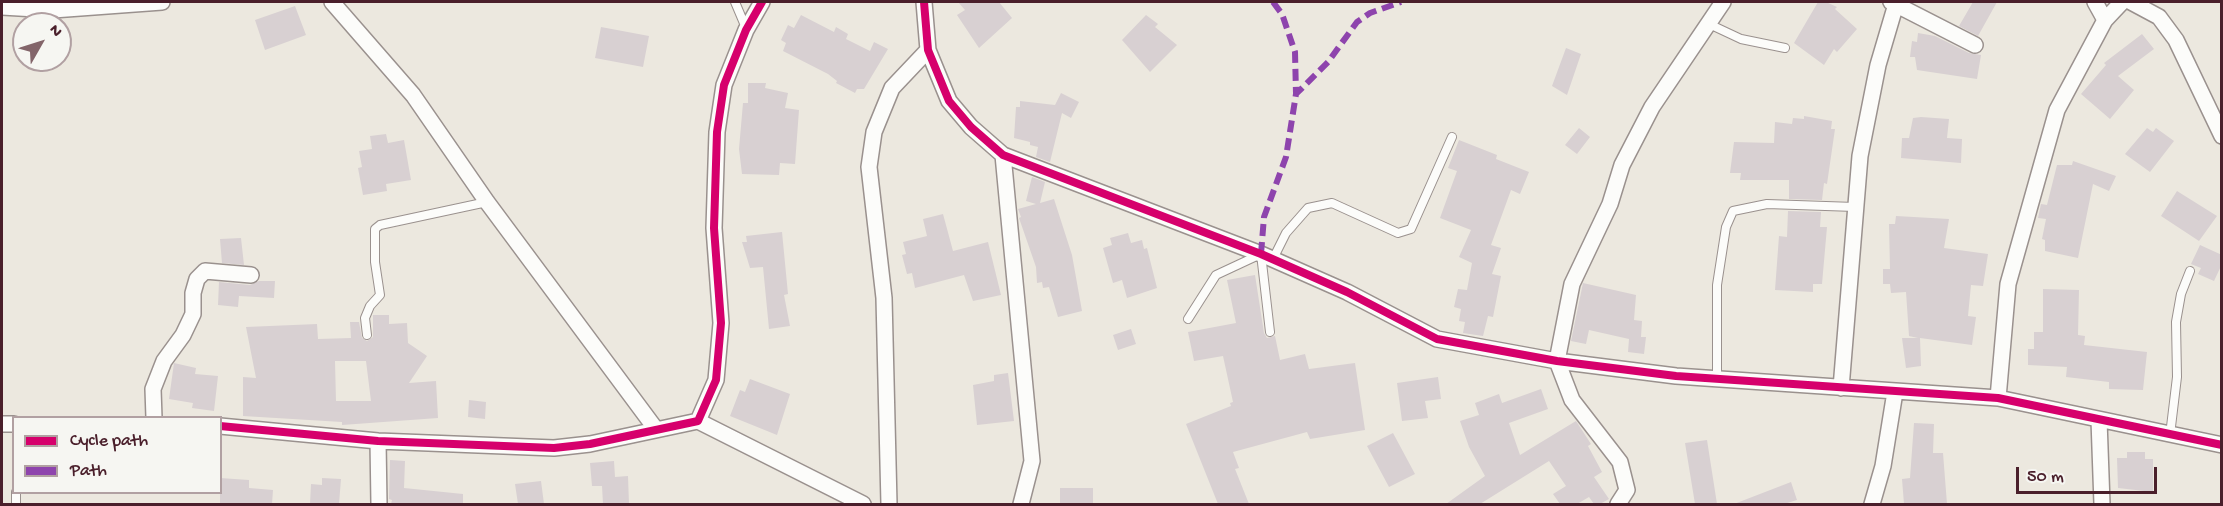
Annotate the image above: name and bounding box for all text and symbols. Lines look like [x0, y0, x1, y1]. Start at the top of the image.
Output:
north arrow [12, 12, 72, 72]
text: N [44, 22, 65, 42]
legend [12, 416, 222, 494]
text: Cycle path [70, 431, 148, 452]
scale bar [2019, 455, 2160, 493]
text: Path [70, 461, 107, 482]
text: 50 m [2027, 467, 2064, 488]

